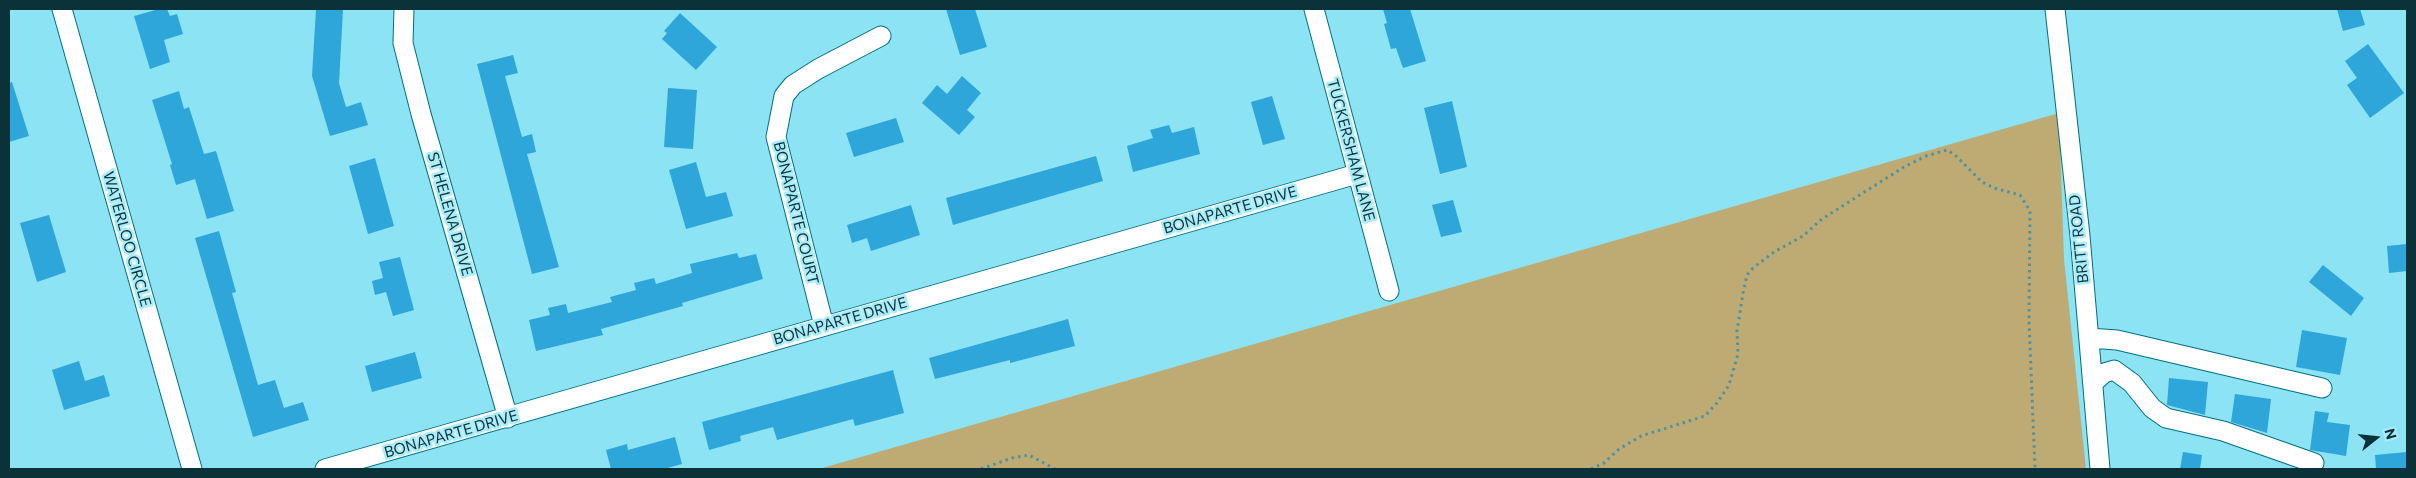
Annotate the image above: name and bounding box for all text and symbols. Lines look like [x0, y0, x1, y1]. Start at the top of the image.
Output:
street label: TUCKERSHAM LANE [1323, 77, 1379, 223]
street label: BONAPARTE COURT [770, 140, 822, 286]
street label: ST HELENA DRIVE [424, 150, 476, 278]
street label: WATERLOO CIRCLE [99, 169, 155, 309]
street label: BONAPARTE DRIVE [1161, 182, 1299, 238]
street label: BRITT ROAD [2065, 194, 2093, 284]
street label: BONAPARTE DRIVE [771, 293, 909, 349]
street label: BONAPARTE DRIVE [382, 406, 520, 462]
north arrow [2351, 413, 2401, 463]
text: N [2381, 426, 2401, 441]

